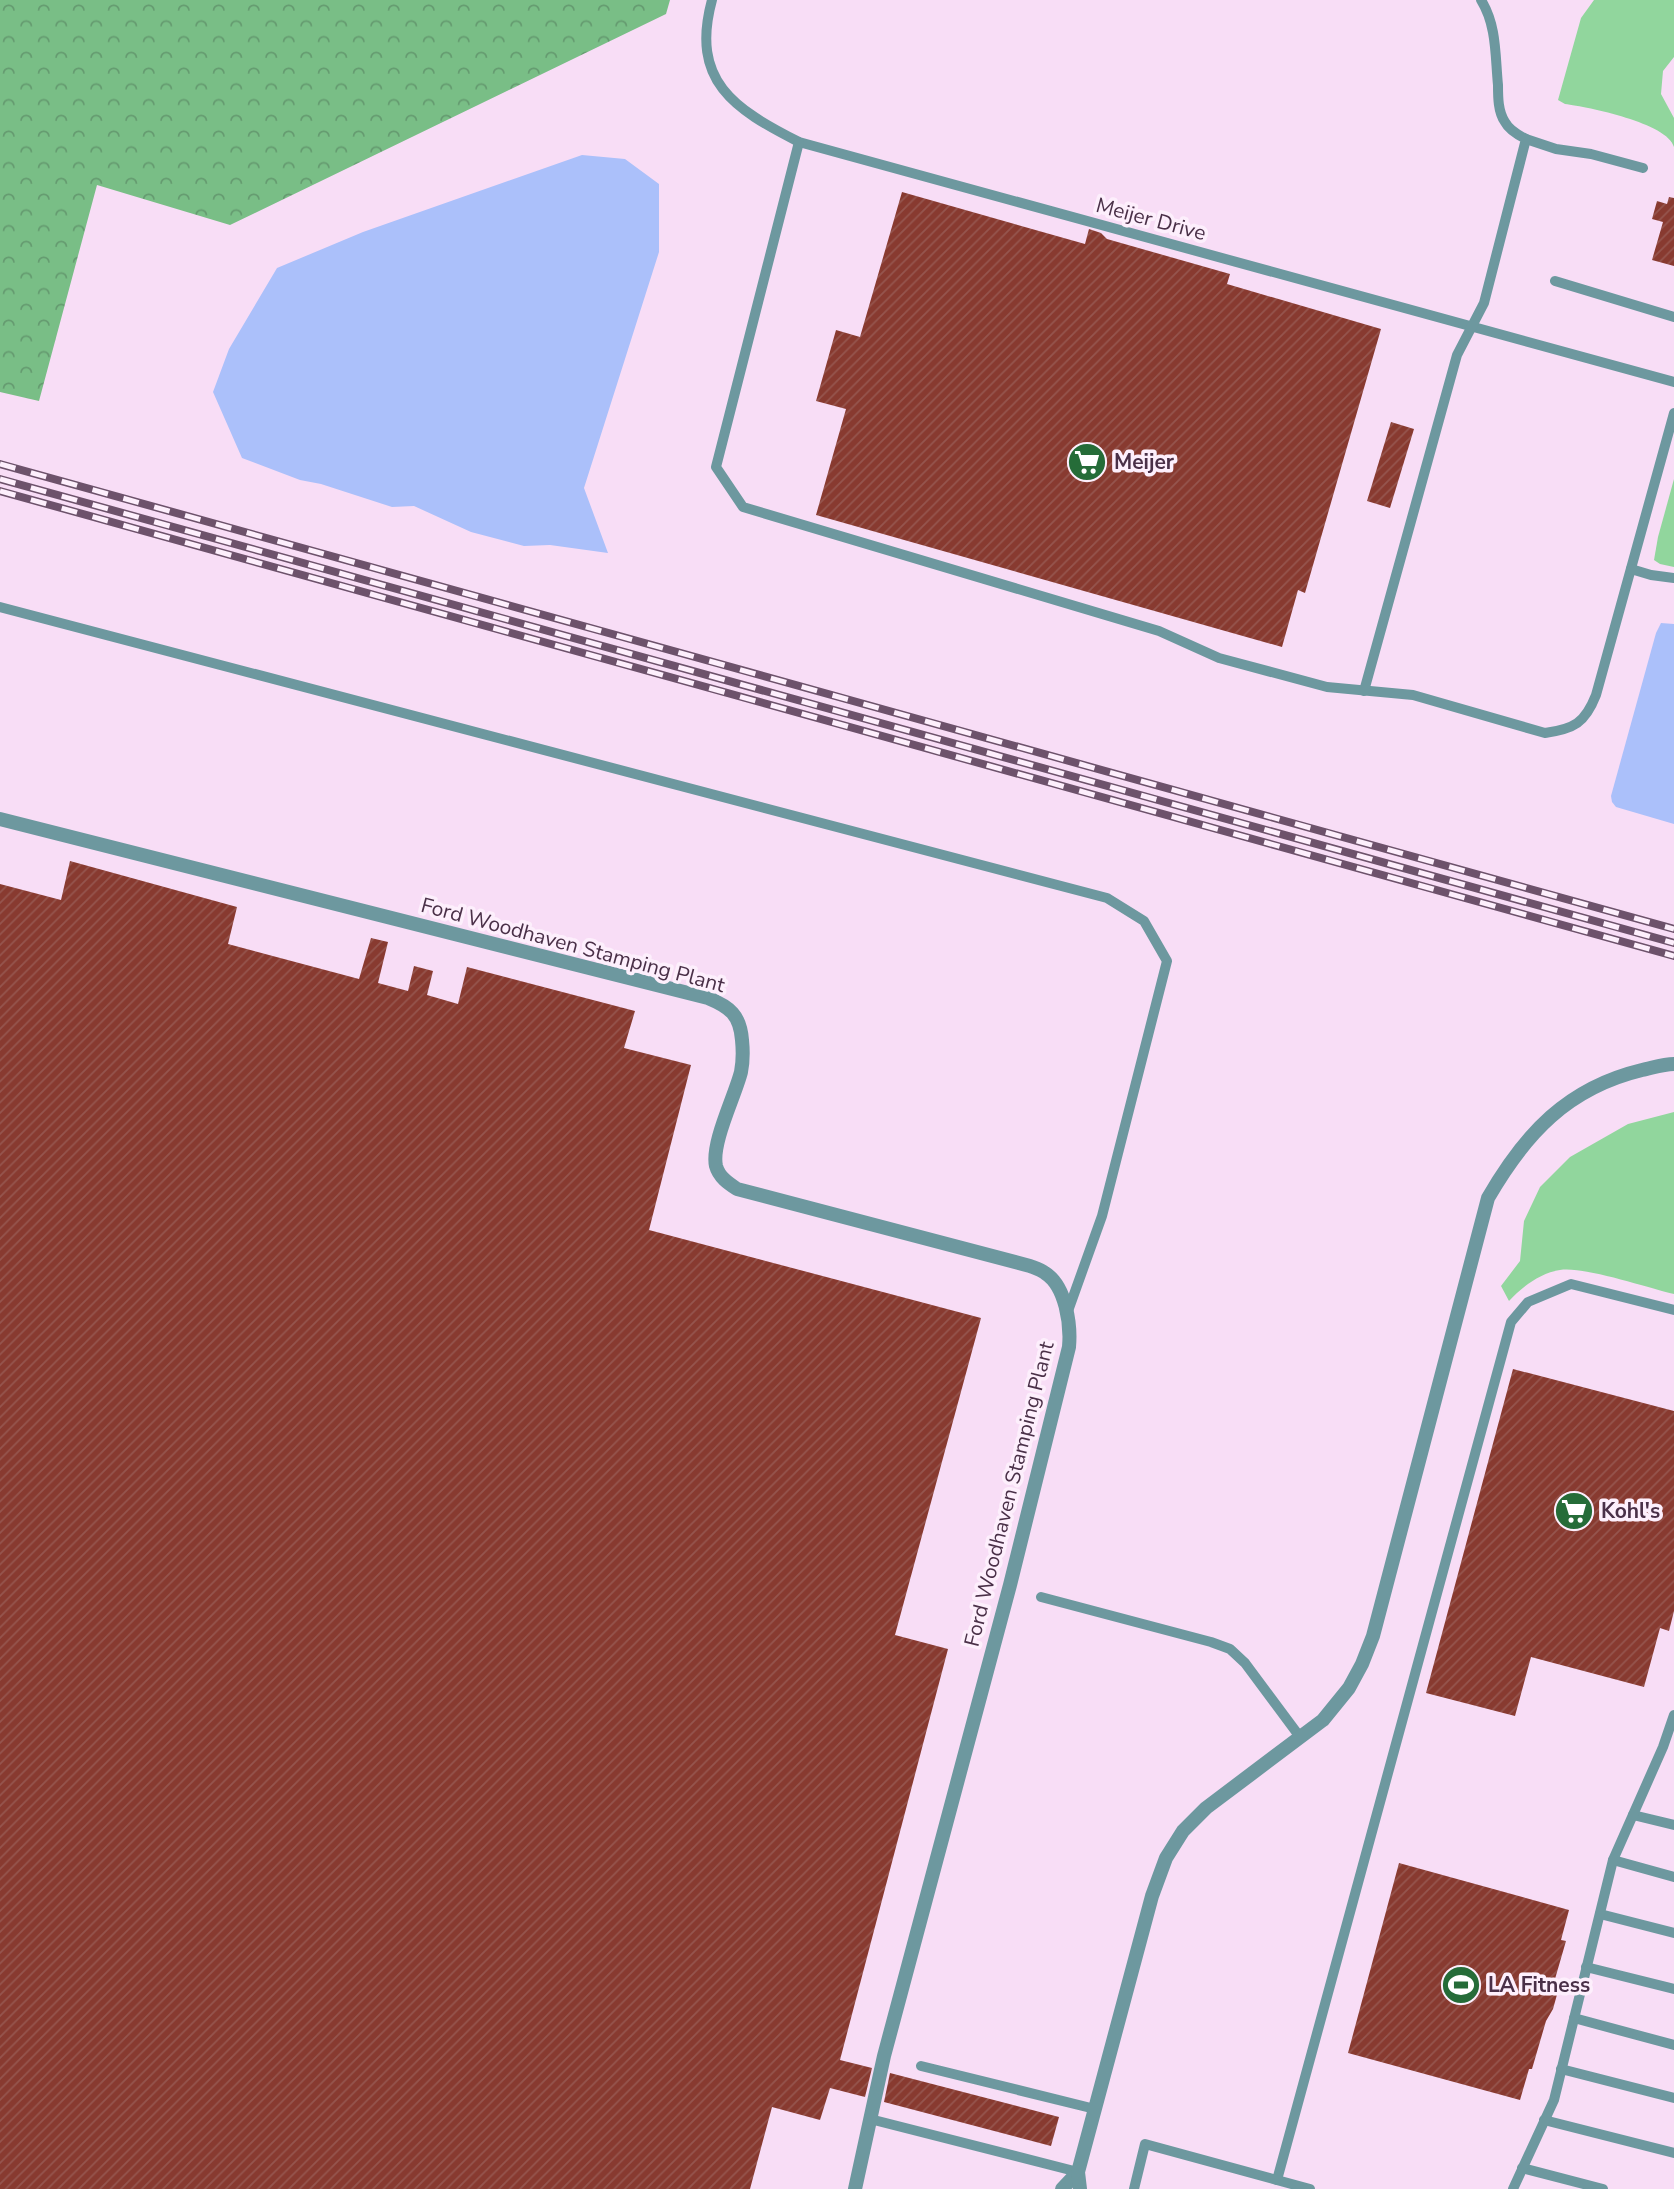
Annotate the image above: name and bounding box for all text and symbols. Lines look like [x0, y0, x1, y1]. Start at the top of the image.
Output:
street label: Meijer Drive [1093, 191, 1209, 247]
supermarket icon: Meijer [1066, 441, 1108, 483]
place label: Meijer [1114, 448, 1175, 476]
street label: Ford Woodhaven Stamping Plant [418, 891, 729, 999]
street label: Ford Woodhaven Stamping Plant [958, 1338, 1061, 1649]
supermarket icon: Kohl's [1553, 1490, 1595, 1532]
place label: Kohl's [1601, 1497, 1660, 1525]
sports icon: LA Fitness [1440, 1964, 1482, 2006]
place label: LA Fitness [1488, 1971, 1590, 1999]

